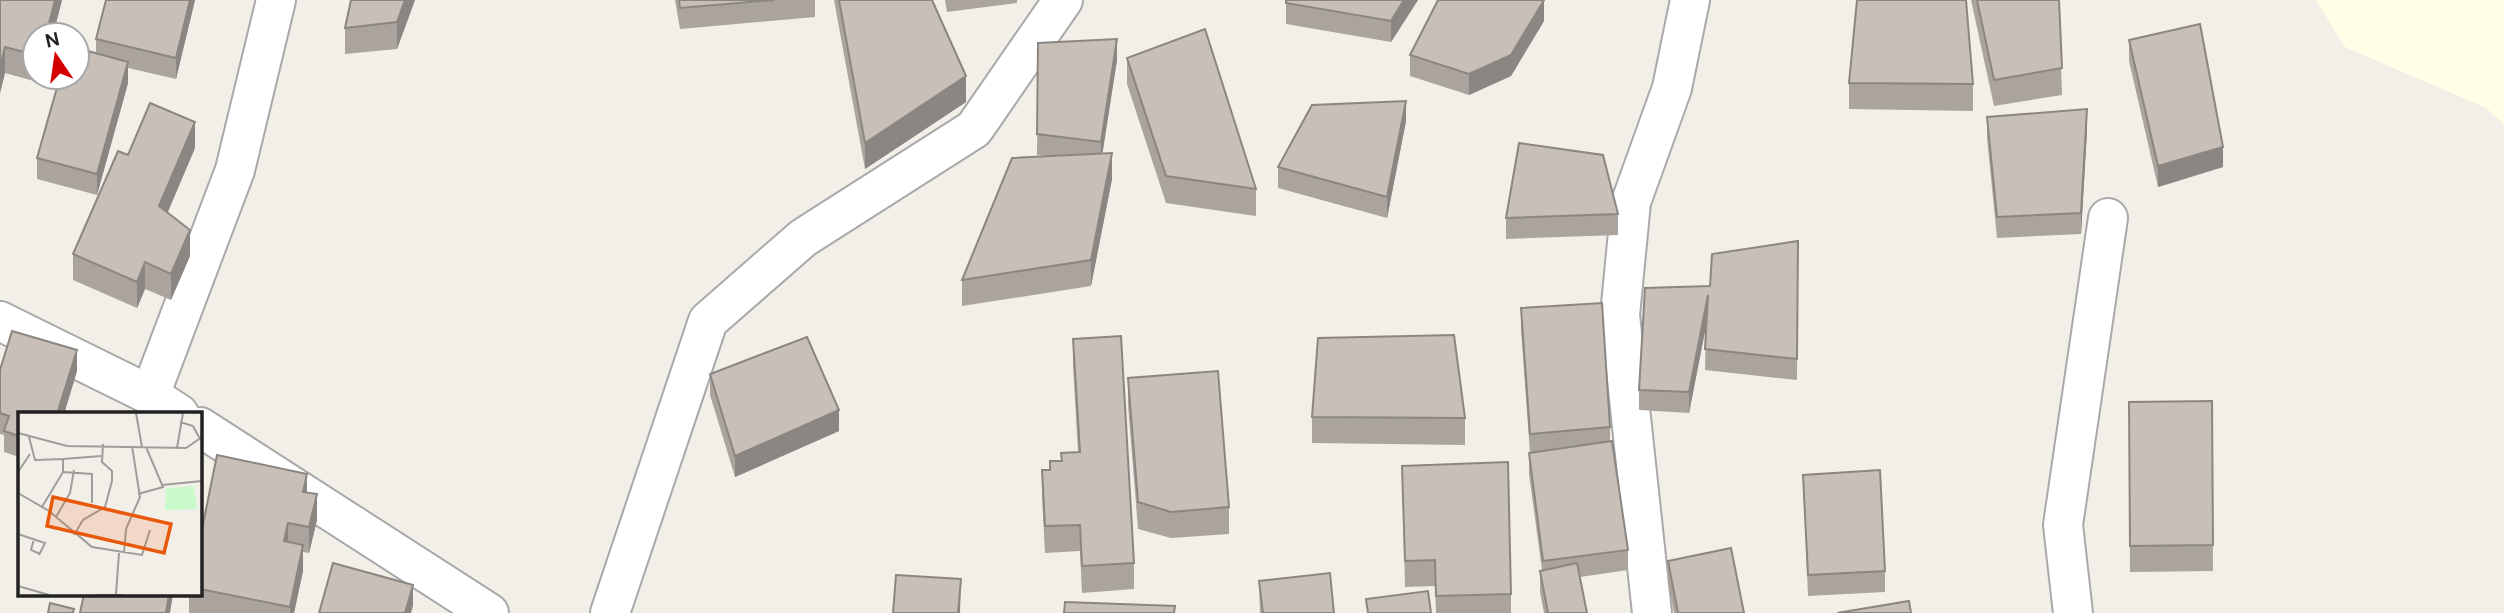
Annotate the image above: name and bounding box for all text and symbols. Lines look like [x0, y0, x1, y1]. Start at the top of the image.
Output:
north arrow [21, 21, 91, 91]
text: N [43, 26, 62, 54]
inset map [18, 412, 201, 596]

